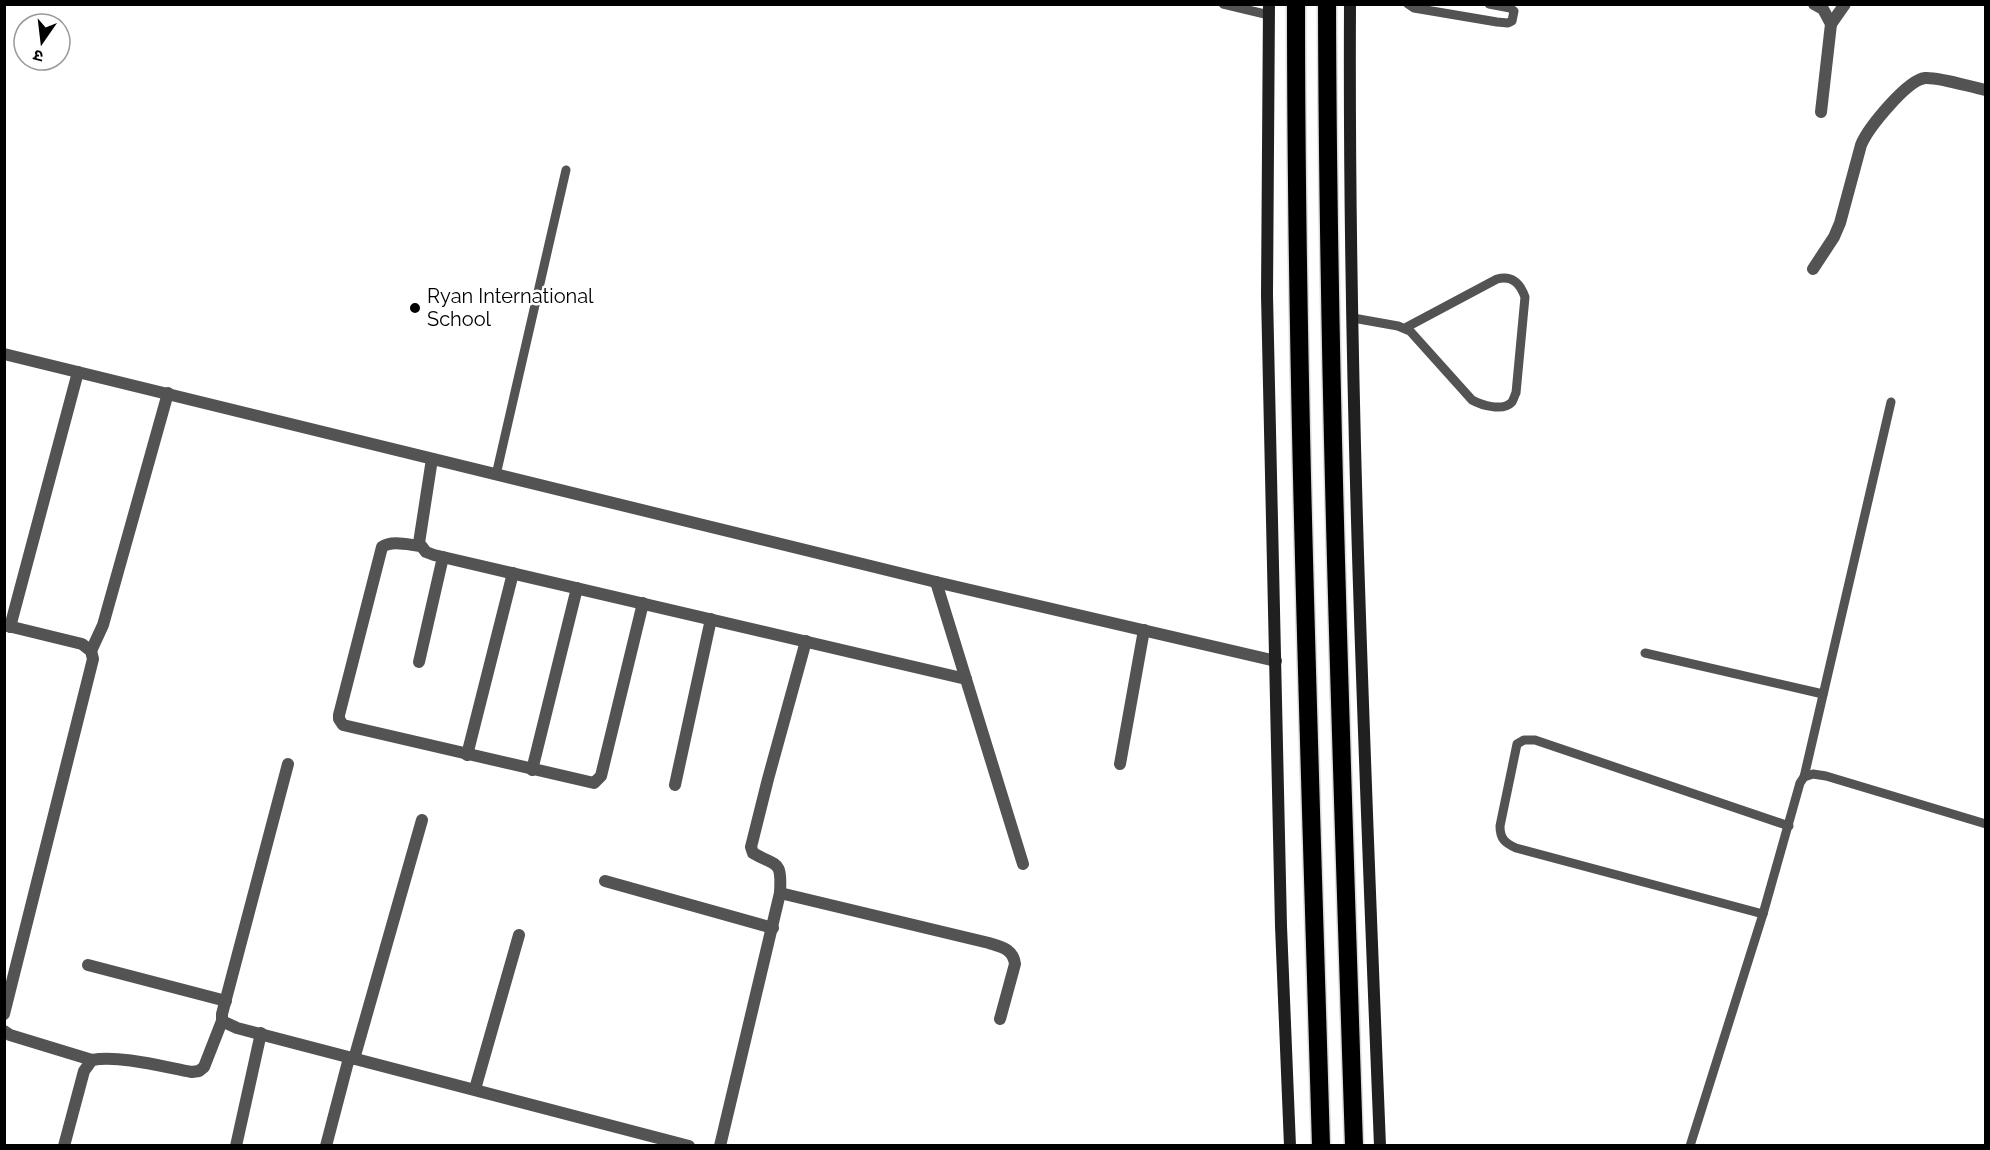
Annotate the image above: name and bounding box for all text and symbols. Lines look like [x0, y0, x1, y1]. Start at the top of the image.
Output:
north arrow [12, 12, 72, 72]
text: उ [31, 46, 45, 66]
place label: Ryan International School [427, 284, 594, 331]
marker: Ryan International School [408, 301, 422, 315]

